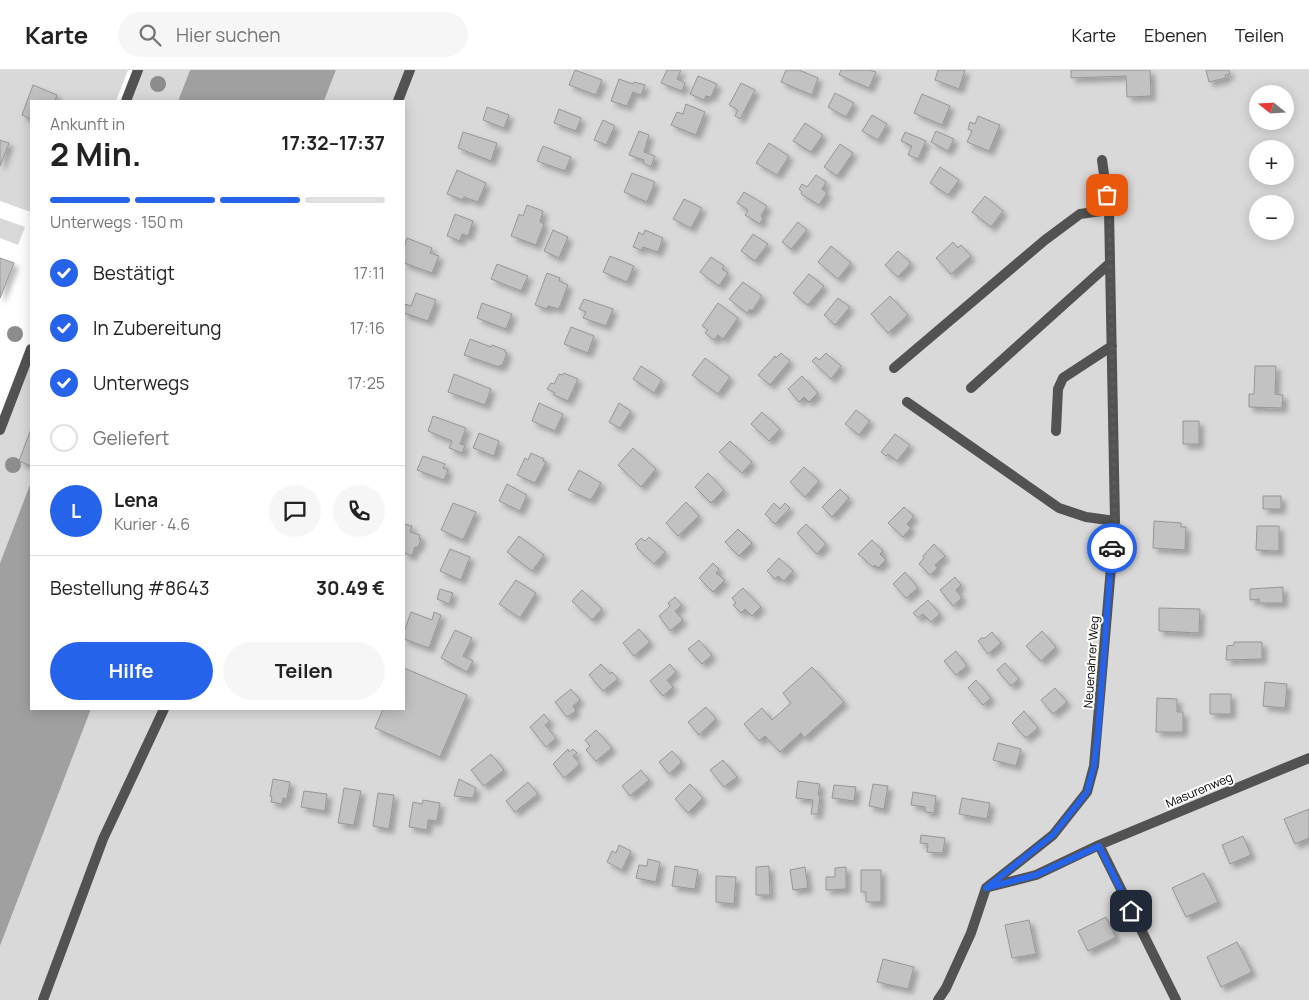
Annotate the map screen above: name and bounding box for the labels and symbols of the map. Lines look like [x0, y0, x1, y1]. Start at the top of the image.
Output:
north arrow [1249, 85, 1294, 130]
pin [1086, 174, 1128, 216]
courier [1087, 523, 1137, 573]
street label: Neuenahrer Weg [1079, 615, 1103, 709]
street label: Masurenweg [1163, 768, 1235, 812]
pin [1110, 890, 1152, 932]

